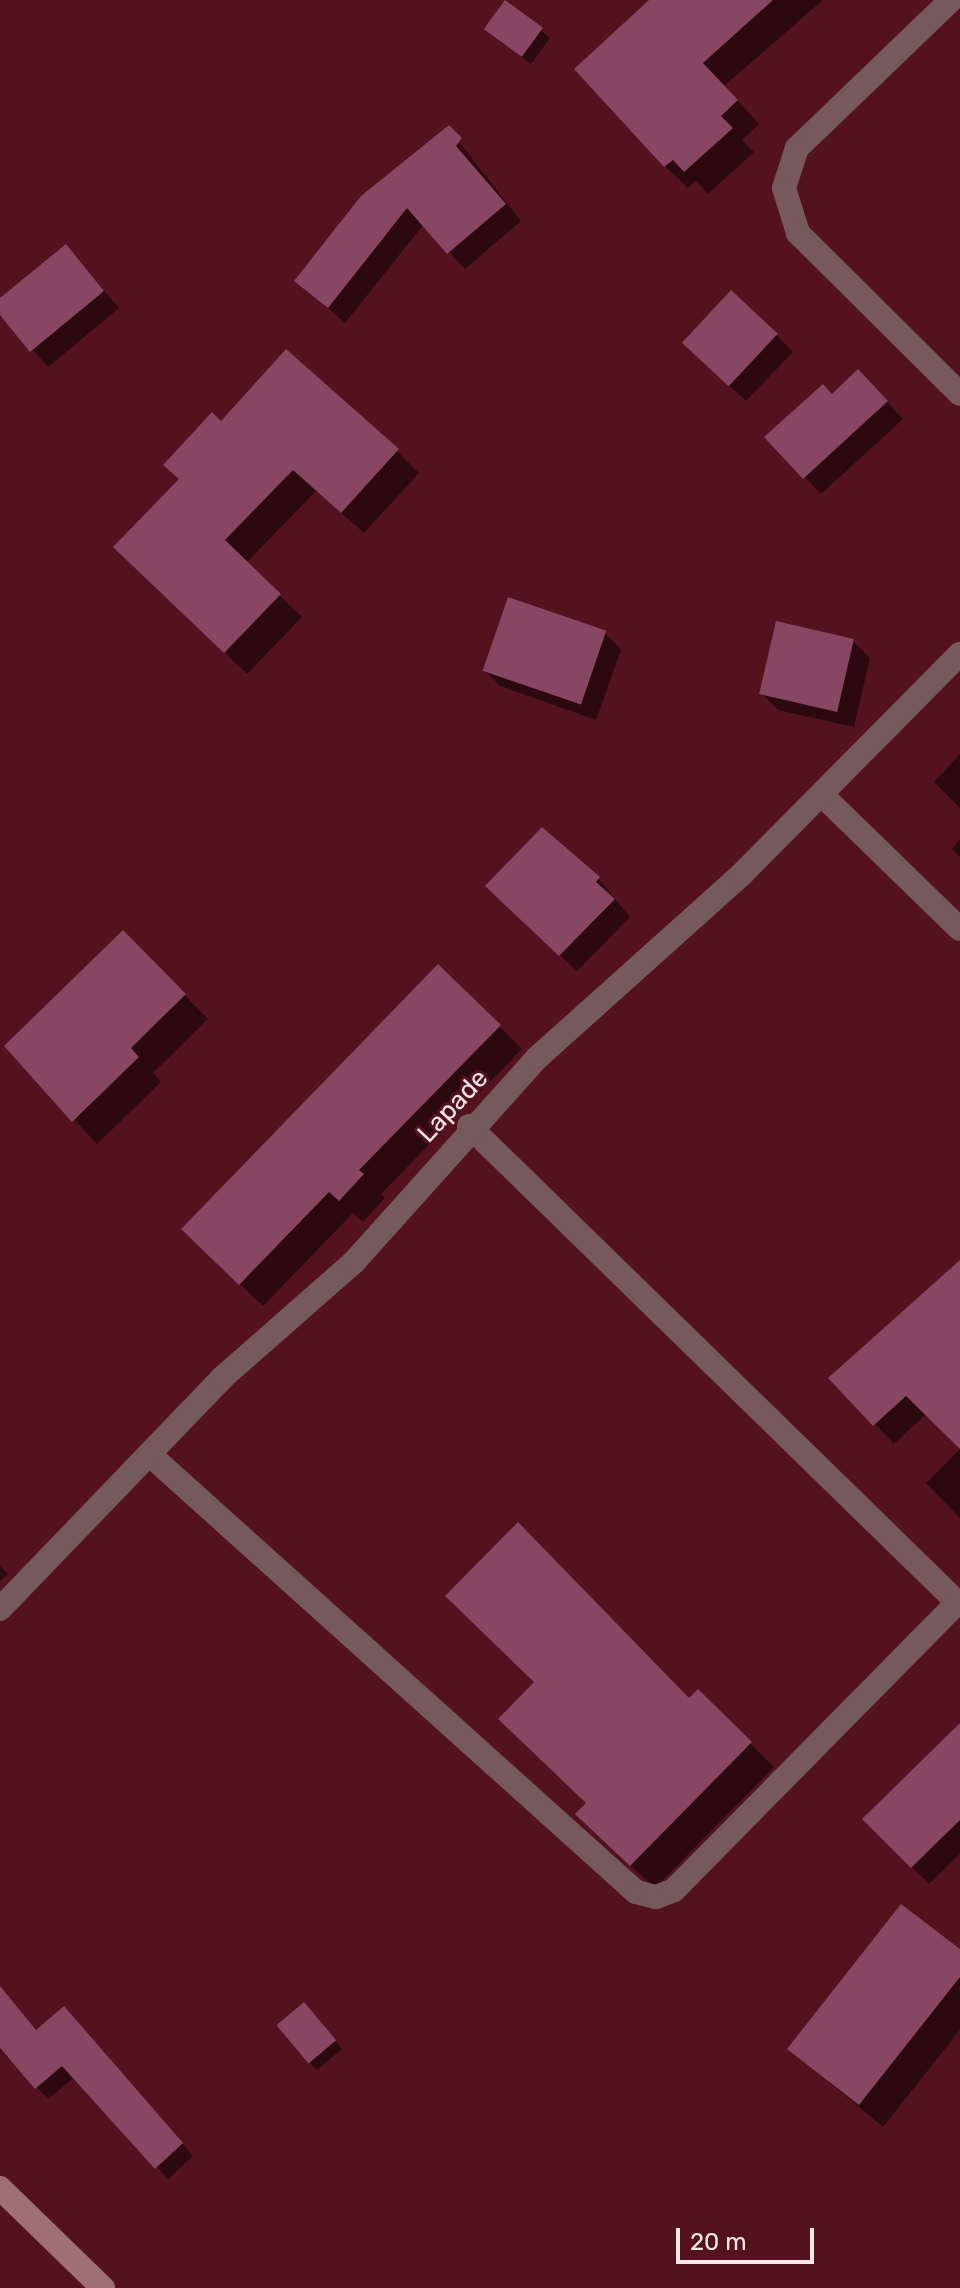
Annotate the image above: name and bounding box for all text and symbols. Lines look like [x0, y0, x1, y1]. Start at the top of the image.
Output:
street label: Lapade [411, 1063, 495, 1149]
scale bar [680, 2212, 818, 2262]
text: 20 m [690, 2228, 747, 2256]

